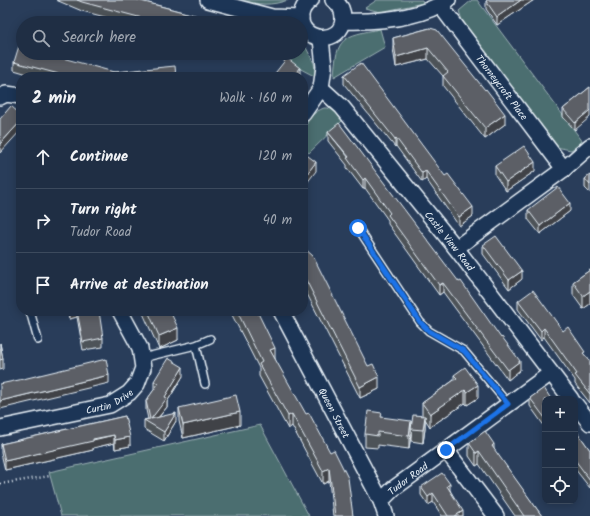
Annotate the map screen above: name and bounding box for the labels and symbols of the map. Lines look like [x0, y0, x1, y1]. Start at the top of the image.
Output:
street label: Thorneycroft Place [471, 52, 532, 124]
street label: Castle View Road [420, 208, 478, 276]
route start [349, 219, 367, 237]
street label: Curtin Drive [84, 385, 138, 419]
street label: Queen Street [314, 385, 354, 441]
route end [437, 441, 455, 459]
street label: Tudor Road [384, 458, 433, 499]

